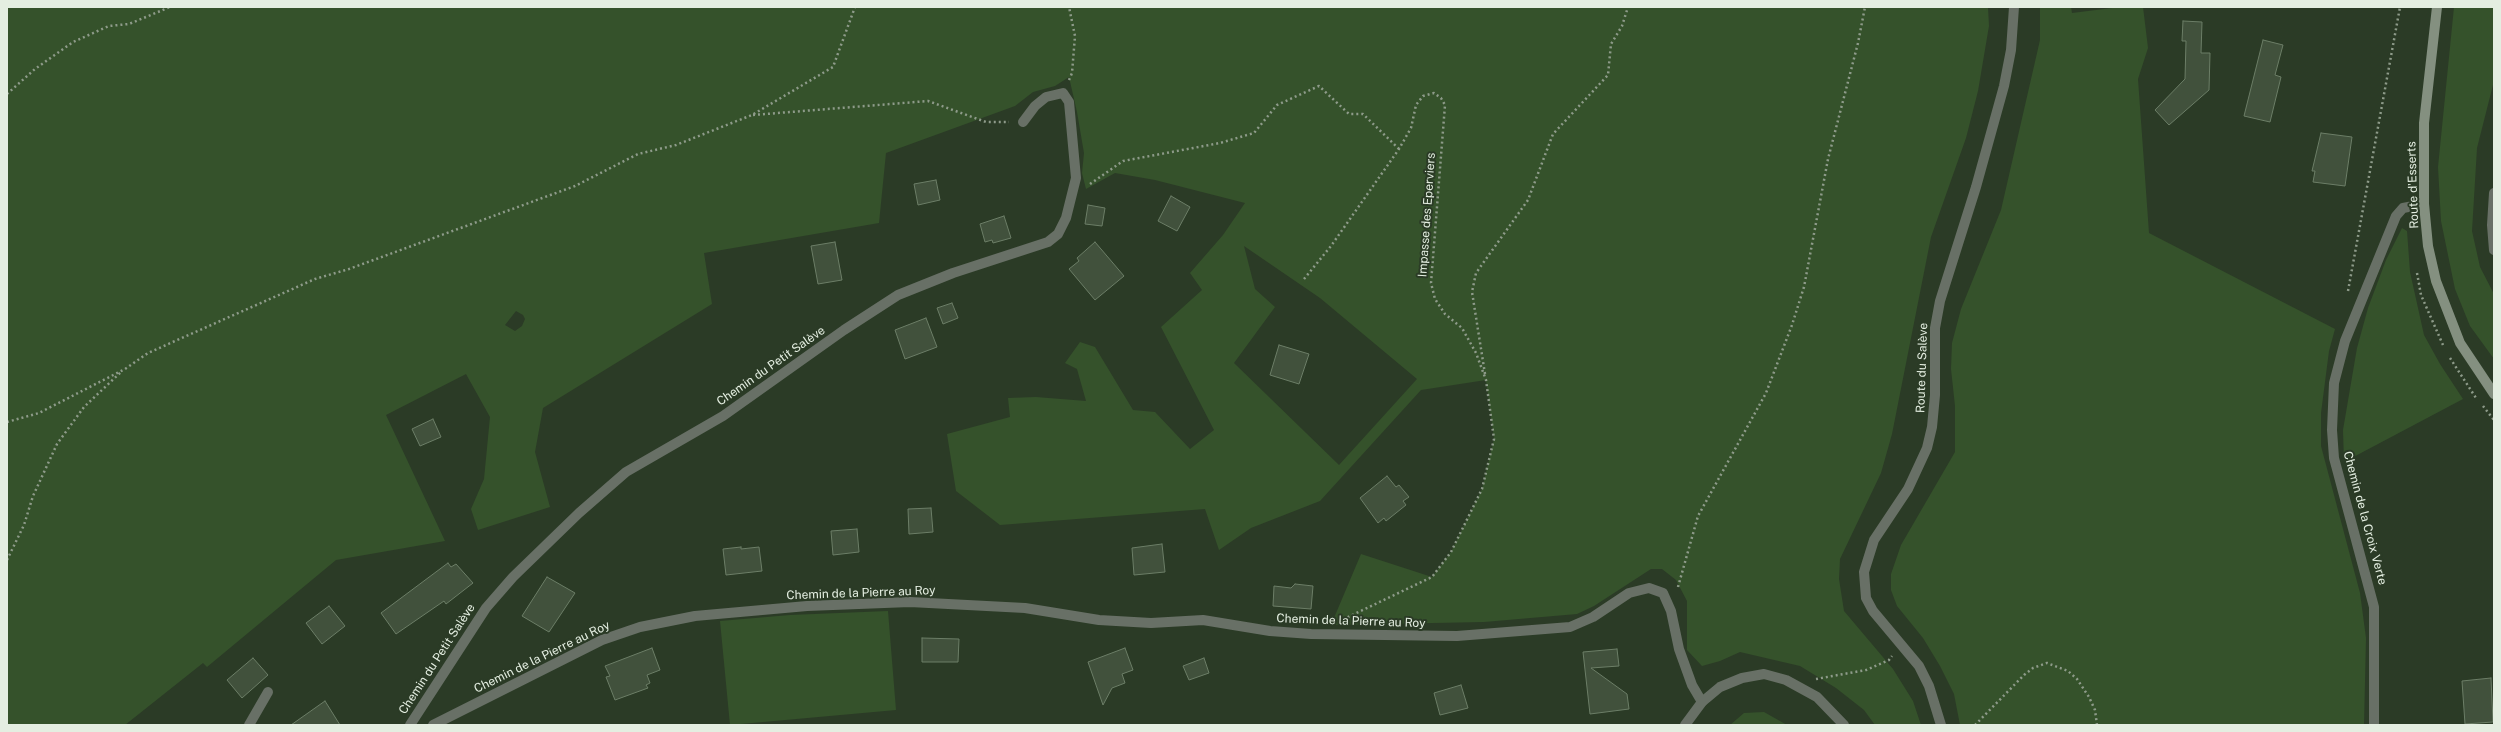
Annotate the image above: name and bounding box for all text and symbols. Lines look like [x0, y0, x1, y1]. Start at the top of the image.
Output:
street label: Route d'Esserts [2404, 141, 2422, 229]
street label: Impasse des Eperviers [1415, 152, 1439, 278]
street label: Chemin du Petit Salève [714, 323, 828, 409]
street label: Route du Salève [1913, 323, 1931, 413]
street label: Chemin de la Croix Verte [2340, 450, 2390, 586]
street label: Chemin de la Pierre au Roy [786, 583, 936, 603]
street label: Chemin du Petit Salève [396, 601, 478, 717]
street label: Chemin de la Pierre au Roy [1276, 611, 1426, 631]
street label: Chemin de la Pierre au Roy [472, 618, 612, 696]

